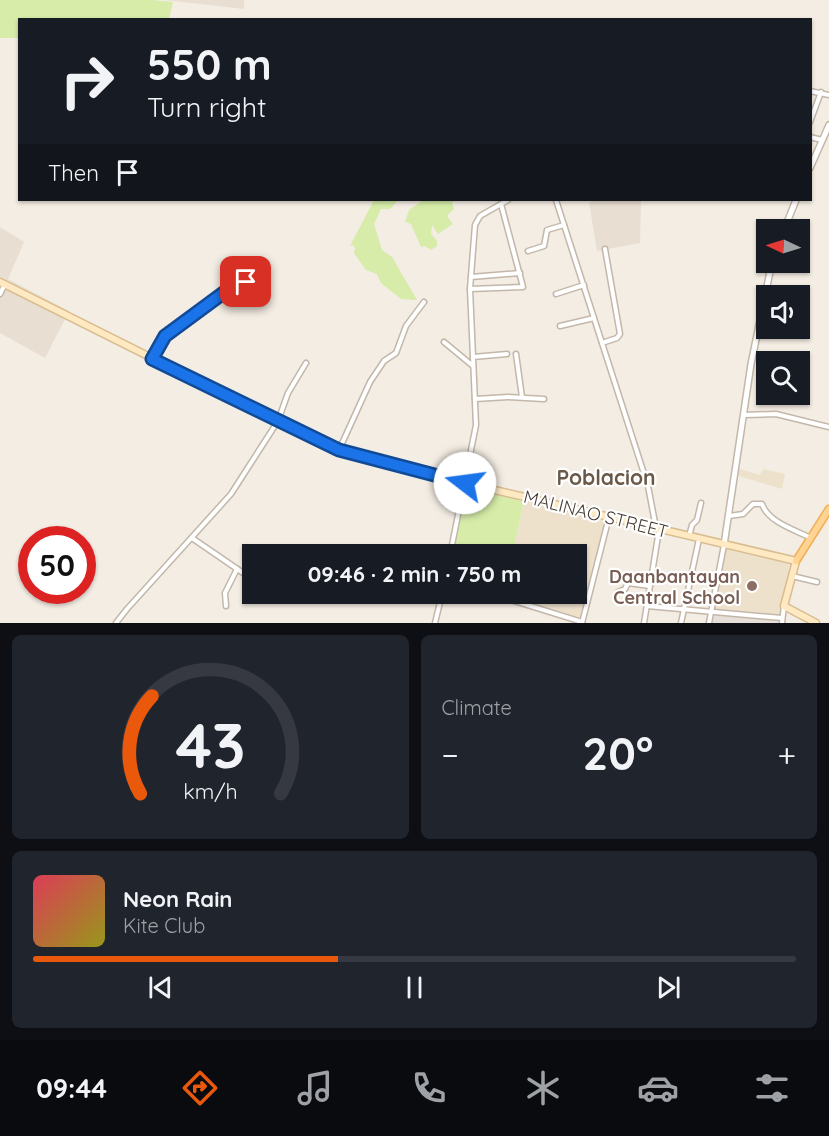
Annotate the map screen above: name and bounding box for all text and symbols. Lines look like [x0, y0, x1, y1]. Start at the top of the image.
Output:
text: 550 m [147, 38, 272, 91]
icon: right [48, 42, 126, 120]
text: Turn right [147, 90, 266, 124]
icon: arrive [111, 156, 144, 189]
text: Then [48, 159, 99, 187]
north arrow [756, 219, 810, 273]
map controls [756, 219, 810, 405]
pin [220, 256, 271, 307]
icon: arrive [229, 265, 262, 298]
button: sound [756, 285, 810, 339]
button: search [756, 351, 810, 405]
position arrow [433, 451, 497, 515]
district label: Poblacion [556, 464, 656, 490]
street label: MALINAO STREET [521, 485, 671, 543]
speed limit sign: 50 [18, 526, 96, 604]
text: 09:46 · 2 min · 750 m [308, 560, 521, 588]
place label: Daanbantayan Central School [609, 565, 740, 609]
marker: Daanbantayan Central School [745, 579, 759, 593]
text: Climate [442, 695, 512, 720]
text: 43 [175, 706, 245, 784]
text: 20° [583, 725, 653, 781]
text: − [442, 734, 459, 775]
text: + [777, 734, 796, 775]
text: km/h [183, 778, 237, 804]
text: Neon Rain [123, 885, 232, 913]
text: Kite Club [123, 913, 205, 938]
icon: previous [144, 971, 177, 1004]
icon: pause [398, 971, 431, 1004]
icon: next [652, 971, 685, 1004]
icon: directions [179, 1067, 221, 1109]
icon: music [294, 1067, 336, 1109]
icon: phone [408, 1067, 450, 1109]
icon: climate [522, 1067, 564, 1109]
icon: car [637, 1067, 679, 1109]
icon: filters [751, 1067, 793, 1109]
text: 09:44 [36, 1071, 107, 1105]

